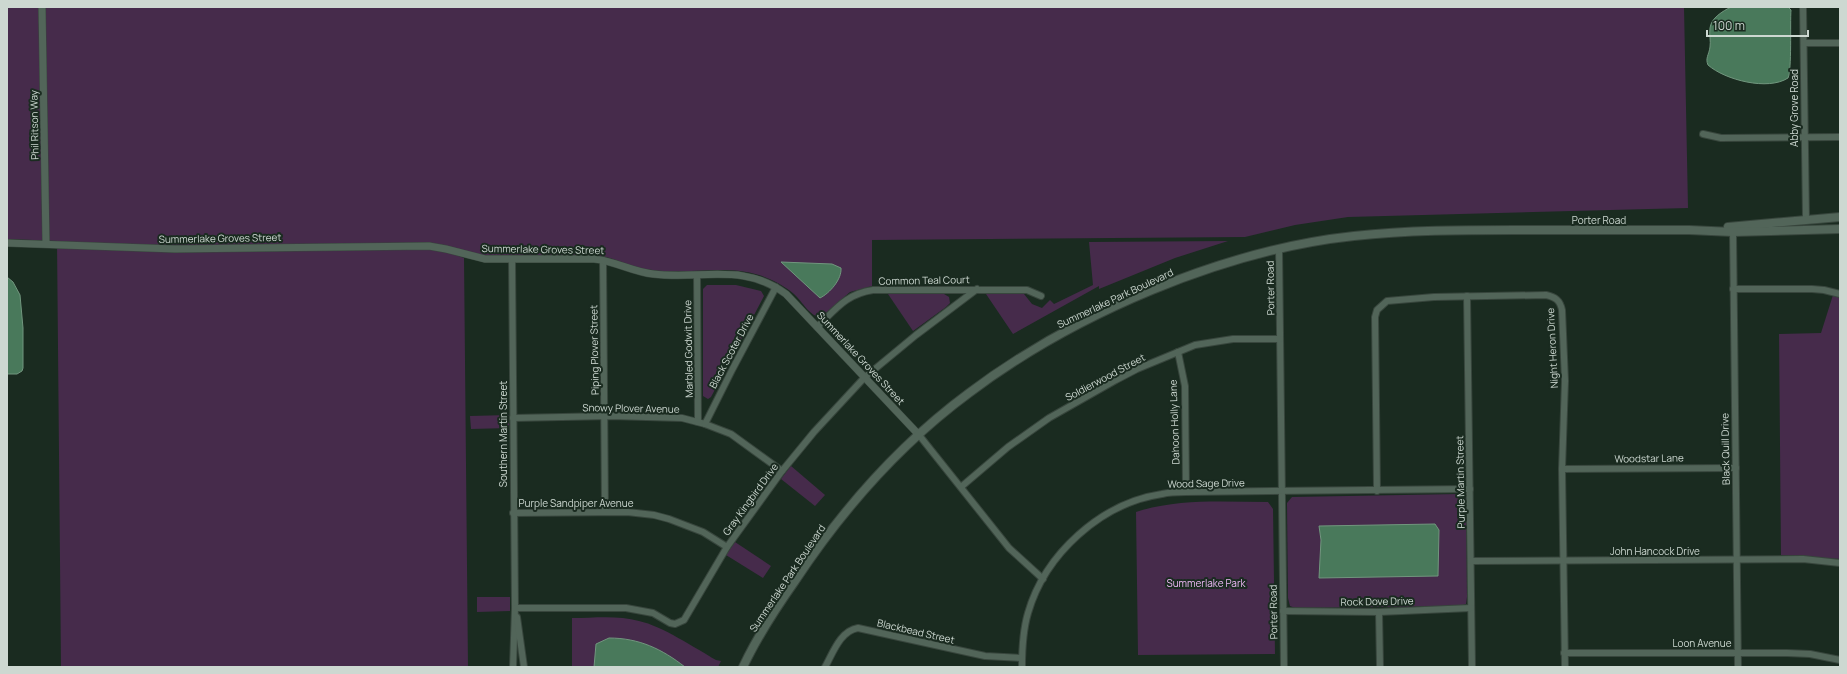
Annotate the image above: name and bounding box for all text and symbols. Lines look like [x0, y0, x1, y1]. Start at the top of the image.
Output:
scale bar [1707, 12, 1808, 38]
text: 100 m [1713, 17, 1745, 34]
street label: Abby Grove Road [1787, 69, 1801, 147]
street label: Phil Ritson Way [26, 89, 42, 160]
street label: Porter Road [1572, 213, 1626, 227]
street label: Summerlake Groves Street [159, 230, 281, 246]
street label: Summerlake Groves Street [482, 241, 604, 257]
street label: Porter Road [1263, 261, 1277, 315]
street label: Summerlake Park Boulevard [1055, 265, 1175, 331]
street label: Common Teal Court [878, 272, 970, 288]
street label: Marbled Godwit Drive [680, 300, 696, 398]
street label: Piping Plover Street [586, 305, 602, 395]
street label: Night Heron Drive [1543, 307, 1561, 389]
street label: Summerlake Groves Street [814, 308, 908, 408]
street label: Black Scoter Drive [705, 311, 757, 391]
street label: Soldierwood Street [1063, 350, 1147, 404]
street label: Dahoon Holly Lane [1166, 379, 1182, 465]
street label: Southern Martin Street [496, 381, 510, 487]
street label: Snowy Plover Avenue [582, 400, 680, 416]
street label: Black Quill Drive [1717, 413, 1733, 485]
street label: Purple Martin Street [1452, 435, 1468, 529]
street label: Woodstar Lane [1614, 450, 1684, 466]
street label: Gray Kingbird Drive [719, 460, 781, 538]
street label: Wood Sage Drive [1167, 475, 1245, 491]
street label: Purple Sandpiper Avenue [518, 496, 634, 510]
street label: Summerlake Park Boulevard [746, 521, 828, 634]
street label: John Hancock Drive [1610, 544, 1700, 558]
park label: Summerlake Park [1166, 576, 1247, 590]
street label: Porter Road [1266, 585, 1280, 639]
street label: Rock Dove Drive [1340, 593, 1414, 609]
street label: Blackbead Street [876, 615, 956, 647]
street label: Loon Avenue [1672, 636, 1732, 650]

